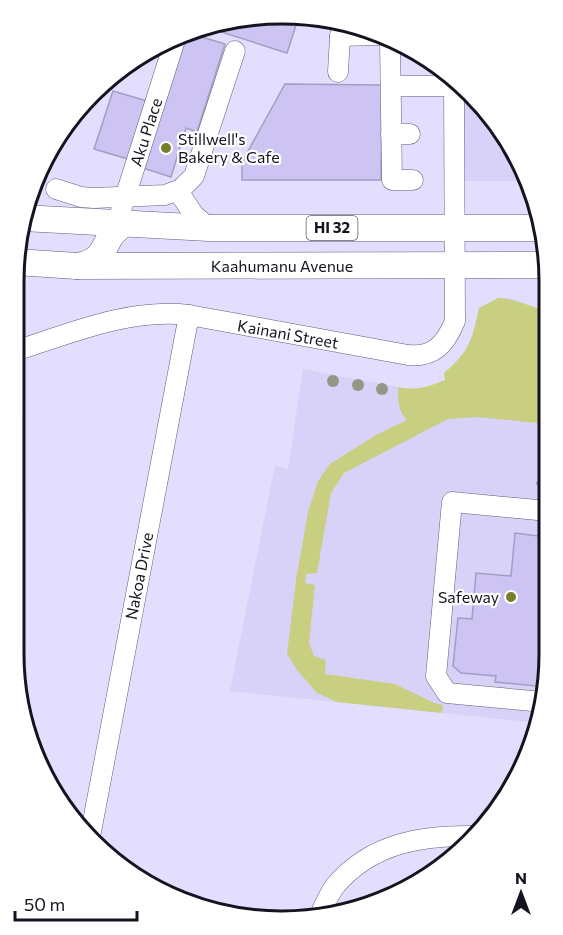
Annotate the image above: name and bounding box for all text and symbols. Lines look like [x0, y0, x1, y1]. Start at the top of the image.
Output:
street label: Aku Place [126, 95, 165, 168]
place label: Stillwell's Bakery & Cafe [178, 129, 280, 166]
marker: Stillwell's Bakery & Cafe [159, 141, 173, 155]
road number: HI 32 [306, 216, 358, 240]
street label: Kaahumanu Avenue [211, 256, 353, 275]
street label: Kainani Street [236, 315, 341, 352]
street label: Nakoa Drive [121, 531, 156, 621]
place label: Safeway [438, 587, 499, 606]
marker: Safeway [504, 590, 518, 604]
north arrow [491, 863, 551, 923]
text: N [515, 868, 527, 887]
scale bar [15, 884, 136, 922]
text: 50 m [24, 893, 65, 915]

